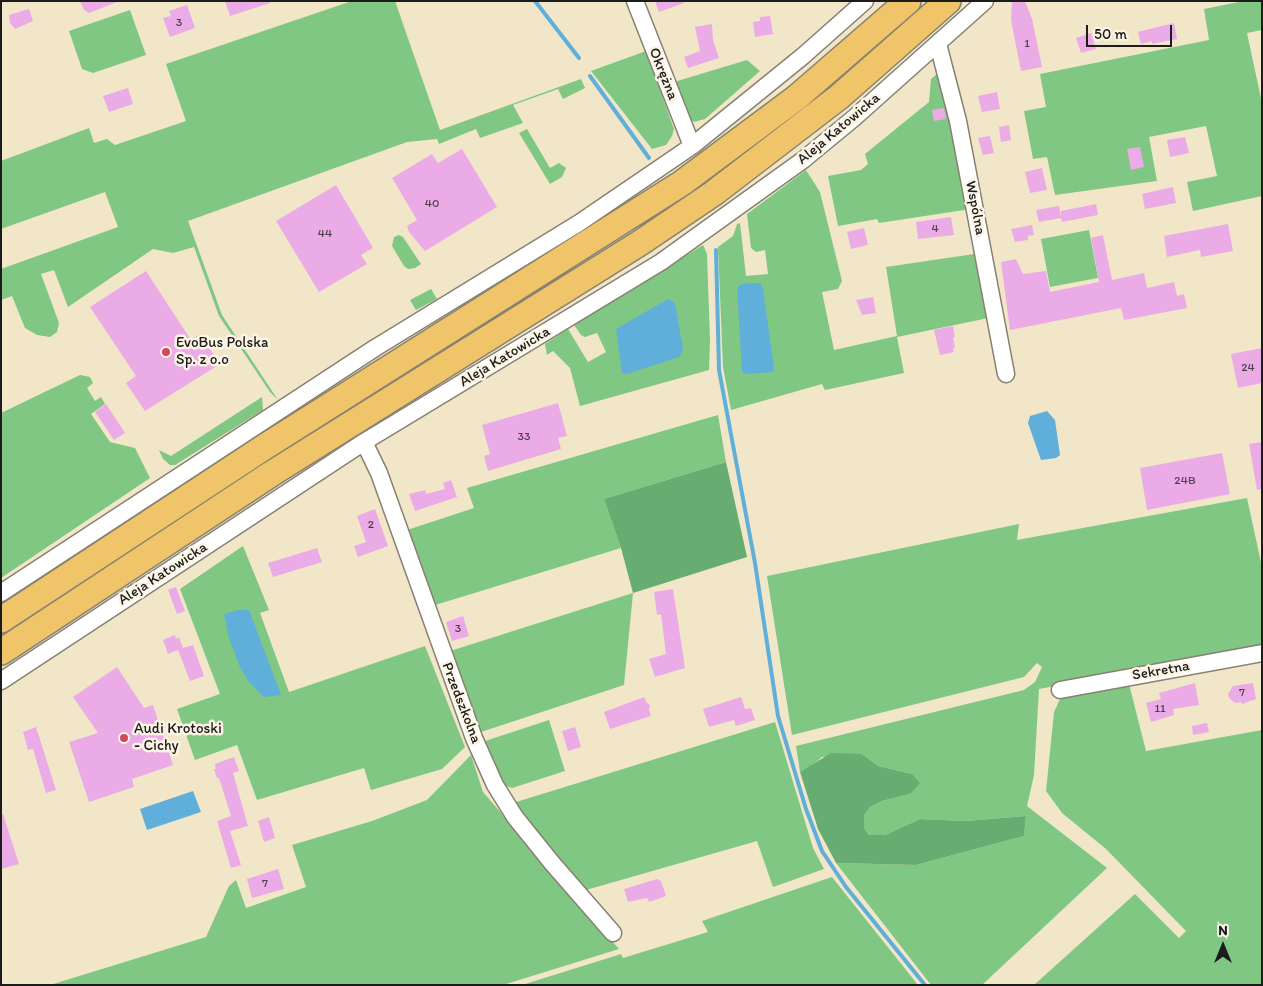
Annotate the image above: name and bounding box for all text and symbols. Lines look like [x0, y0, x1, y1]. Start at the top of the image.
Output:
scale bar [1088, 15, 1174, 47]
house number: 3 [176, 16, 182, 30]
text: 50 m [1094, 25, 1127, 43]
house number: 1 [1024, 37, 1030, 51]
street label: Okrężna [644, 45, 682, 103]
street label: Aleja Katowicka [794, 89, 884, 169]
street label: Wspólna [961, 179, 989, 237]
house number: 40 [425, 197, 439, 211]
house number: 4 [931, 222, 939, 236]
house number: 44 [318, 227, 332, 241]
street label: Aleja Katowicka [456, 323, 554, 391]
place label: EvoBus Polska Sp. z o.o [176, 334, 268, 369]
marker: EvoBus Polska Sp. z o.o [160, 346, 172, 358]
house number: 24 [1241, 361, 1255, 375]
house number: 33 [517, 430, 531, 444]
house number: 24B [1174, 474, 1196, 488]
house number: 2 [368, 518, 374, 532]
street label: Aleja Katowicka [115, 538, 211, 610]
house number: 3 [455, 622, 461, 636]
street label: Sekretna [1131, 657, 1191, 685]
street label: Przedszkolna [437, 660, 485, 746]
house number: 7 [1239, 686, 1245, 700]
house number: 11 [1154, 702, 1166, 716]
place label: Audi Krotoski - Cichy [134, 720, 222, 755]
marker: Audi Krotoski - Cichy [118, 732, 130, 744]
house number: 7 [262, 877, 268, 891]
north arrow [1198, 921, 1248, 971]
text: N [1218, 922, 1228, 939]

